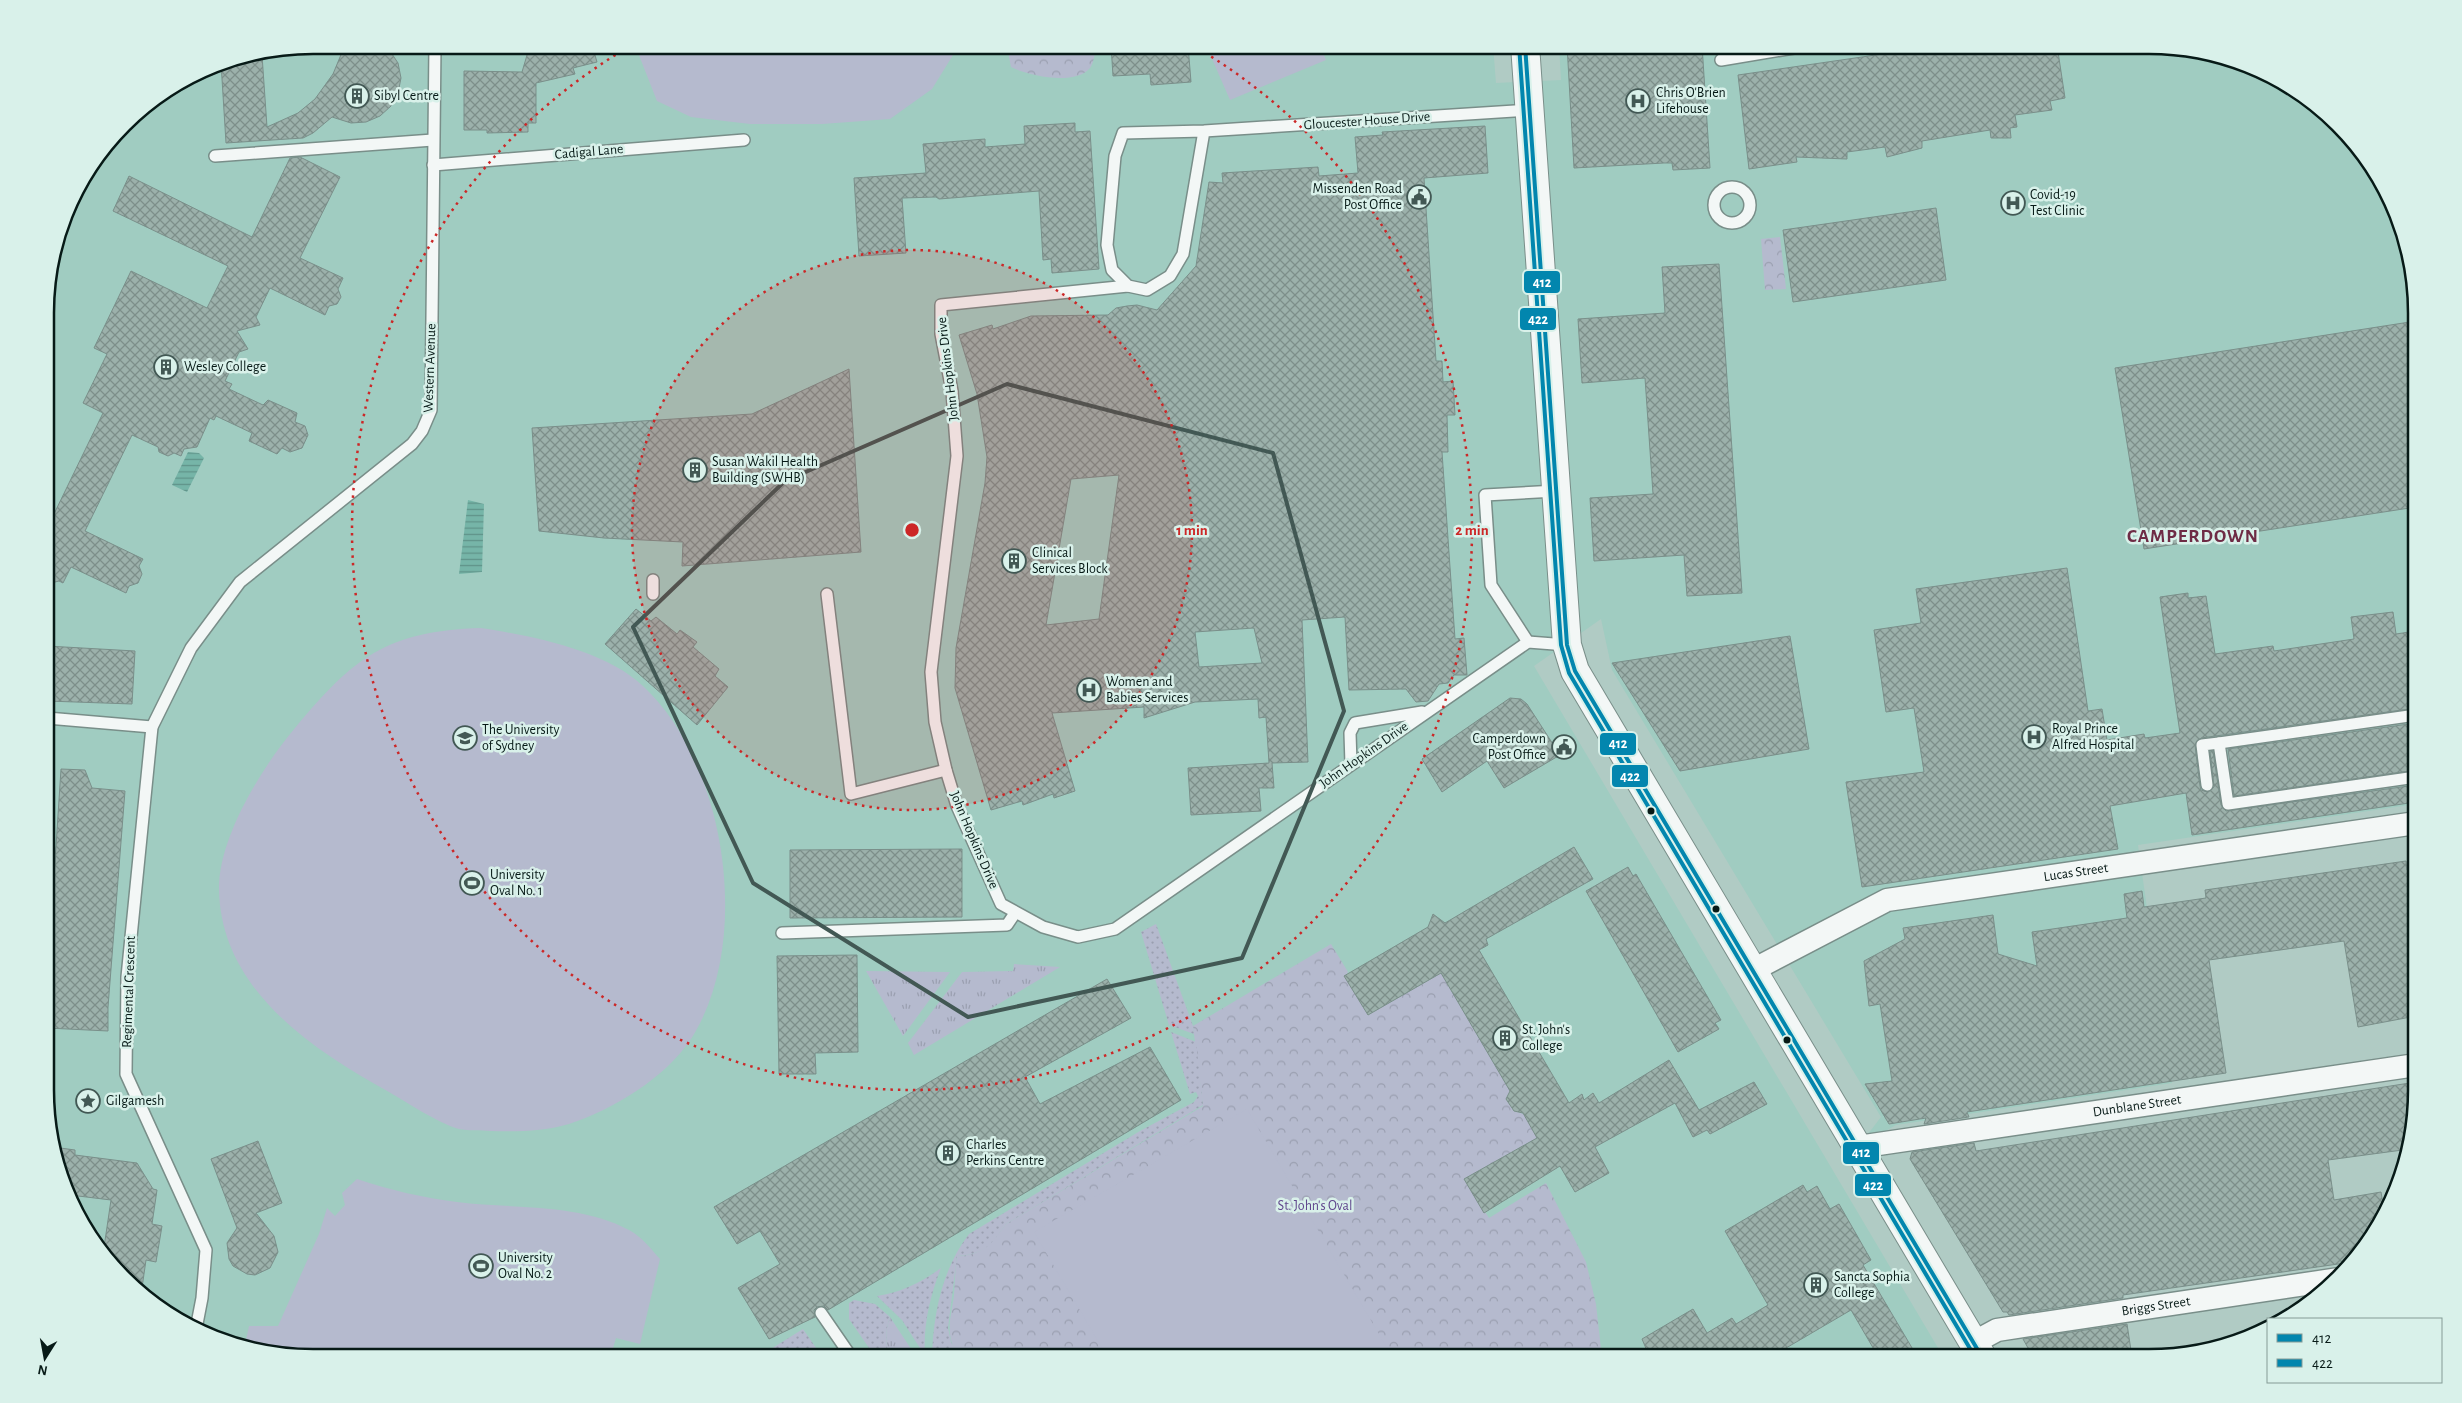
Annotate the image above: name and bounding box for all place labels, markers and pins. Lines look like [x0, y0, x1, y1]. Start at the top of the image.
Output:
building icon: Sibyl Centre [344, 83, 370, 109]
place label: Chris O'Brien Lifehouse [1656, 86, 1726, 116]
hospital icon: Chris O'Brien Lifehouse [1625, 88, 1651, 114]
place label: Sibyl Centre [374, 89, 439, 103]
place label: Missenden Road Post Office [1312, 182, 1402, 212]
public building icon: Missenden Road Post Office [1406, 184, 1432, 210]
place label: Covid-19 Test Clinic [2030, 188, 2085, 218]
hospital icon: Covid-19 Test Clinic [2000, 190, 2026, 216]
building icon: Wesley College [153, 354, 179, 380]
place label: Wesley College [184, 360, 266, 374]
place label: Susan Wakil Health Building (SWHB) [712, 455, 818, 485]
building icon: Susan Wakil Health Building (SWHB) [682, 457, 708, 483]
centre of rings [903, 521, 921, 539]
place label: Clinical Services Block [1032, 546, 1108, 576]
building icon: Clinical Services Block [1001, 548, 1027, 574]
place label: Women and Babies Services [1106, 675, 1188, 705]
hospital icon: Women and Babies Services [1076, 677, 1102, 703]
place label: Royal Prince Alfred Hospital [2052, 722, 2135, 752]
place label: The University of Sydney [482, 723, 560, 753]
hospital icon: Royal Prince Alfred Hospital [2021, 724, 2047, 750]
school or university icon: The University of Sydney [452, 725, 478, 751]
place label: Camperdown Post Office [1473, 732, 1546, 762]
public building icon: Camperdown Post Office [1551, 734, 1577, 760]
unlabelled marker [1646, 806, 1656, 816]
place label: University Oval No. 1 [490, 868, 545, 898]
sports icon: University Oval No. 1 [459, 870, 485, 896]
unlabelled marker [1711, 904, 1721, 914]
place label: St. John's College [1522, 1023, 1570, 1053]
building icon: St. John's College [1492, 1025, 1518, 1051]
unlabelled marker [1782, 1035, 1792, 1045]
place icon: Gilgamesh [75, 1088, 101, 1114]
place label: Gilgamesh [106, 1094, 164, 1108]
place label: Charles Perkins Centre [966, 1138, 1044, 1168]
building icon: Charles Perkins Centre [935, 1140, 961, 1166]
place label: University Oval No. 2 [498, 1251, 553, 1281]
sports icon: University Oval No. 2 [468, 1253, 494, 1279]
place label: Sancta Sophia College [1834, 1270, 1911, 1300]
building icon: Sancta Sophia College [1803, 1272, 1829, 1298]

